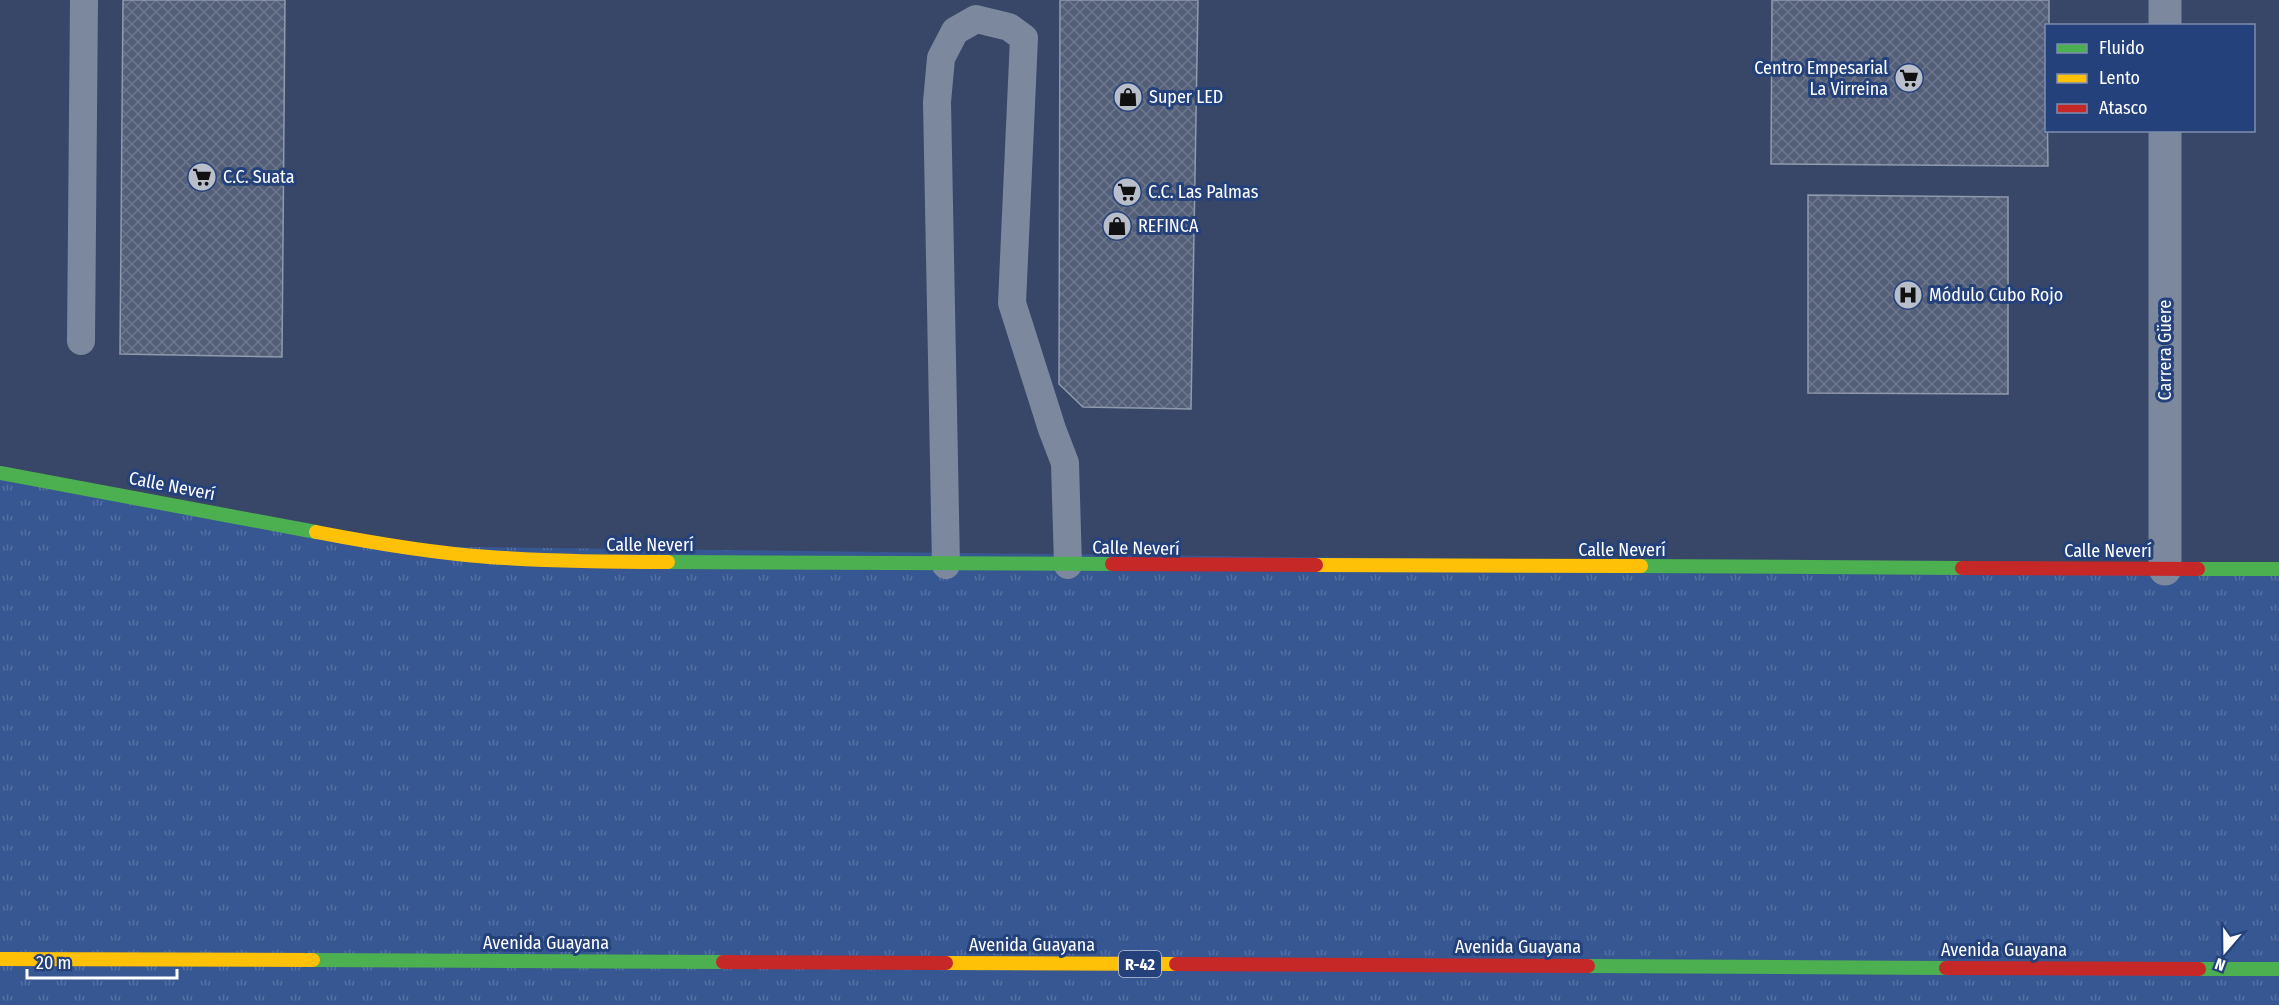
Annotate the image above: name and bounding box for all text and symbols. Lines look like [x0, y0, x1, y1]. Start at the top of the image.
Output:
legend [2045, 24, 2255, 132]
text: Fluido [2099, 37, 2145, 59]
place label: Centro Empesarial La Virreina [1754, 57, 1888, 100]
supermarket icon: Centro Empesarial La Virreina [1893, 62, 1925, 94]
text: Lento [2099, 67, 2140, 89]
shop icon: Super LED [1112, 81, 1144, 113]
place label: Super LED [1149, 86, 1223, 108]
text: Atasco [2099, 97, 2147, 119]
supermarket icon: C.C. Suata [186, 161, 218, 193]
place label: C.C. Suata [223, 166, 295, 188]
supermarket icon: C.C. Las Palmas [1111, 176, 1143, 208]
place label: C.C. Las Palmas [1148, 181, 1259, 203]
shop icon: REFINCA [1101, 210, 1133, 242]
place label: REFINCA [1138, 215, 1199, 237]
hospital icon: Módulo Cubo Rojo [1892, 279, 1924, 311]
place label: Módulo Cubo Rojo [1929, 284, 2063, 306]
street label: Carrera Güere [2154, 299, 2176, 400]
street label: Calle Neverí [127, 467, 218, 505]
street label: Calle Neverí [606, 534, 694, 556]
street label: Calle Neverí [1092, 536, 1180, 560]
street label: Calle Neverí [1578, 539, 1666, 561]
street label: Calle Neverí [2064, 540, 2152, 562]
north arrow [2195, 921, 2255, 981]
street label: Avenida Guayana [483, 932, 609, 954]
street label: Avenida Guayana [969, 934, 1095, 956]
street label: Avenida Guayana [1455, 936, 1581, 958]
street label: Avenida Guayana [1941, 939, 2067, 961]
scale bar [27, 942, 177, 980]
road number: R-42 [1119, 951, 1161, 977]
text: 20 m [36, 952, 71, 974]
text: N [2212, 954, 2228, 975]

